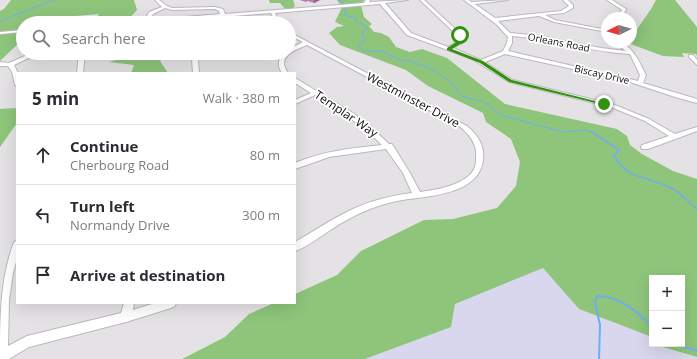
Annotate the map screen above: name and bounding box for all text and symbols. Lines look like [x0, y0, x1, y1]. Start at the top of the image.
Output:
north arrow [601, 12, 637, 48]
search box [16, 16, 296, 60]
route start [451, 26, 469, 44]
icon: search [30, 27, 52, 49]
text: Search here [62, 28, 146, 48]
street label: Orleans Road [527, 29, 591, 55]
street label: Biscay Drive [573, 61, 631, 87]
street label: Westminster Drive [364, 68, 463, 131]
street label: Templar Way [311, 86, 382, 142]
text: 5 min [32, 87, 79, 110]
text: Walk · 380 m [203, 89, 280, 107]
route end [595, 95, 613, 113]
text: Continue [70, 136, 138, 156]
icon: ahead [32, 144, 54, 166]
text: 80 m [250, 146, 280, 164]
text: Cherbourg Road [70, 156, 169, 174]
text: Turn left [70, 196, 135, 216]
icon: left [32, 204, 54, 226]
text: 300 m [242, 206, 280, 224]
text: Normandy Drive [70, 216, 170, 234]
icon: arrive [32, 264, 54, 286]
text: Arrive at destination [70, 265, 225, 285]
map controls [649, 275, 685, 347]
button: + [649, 275, 685, 311]
button: − [649, 311, 685, 347]

